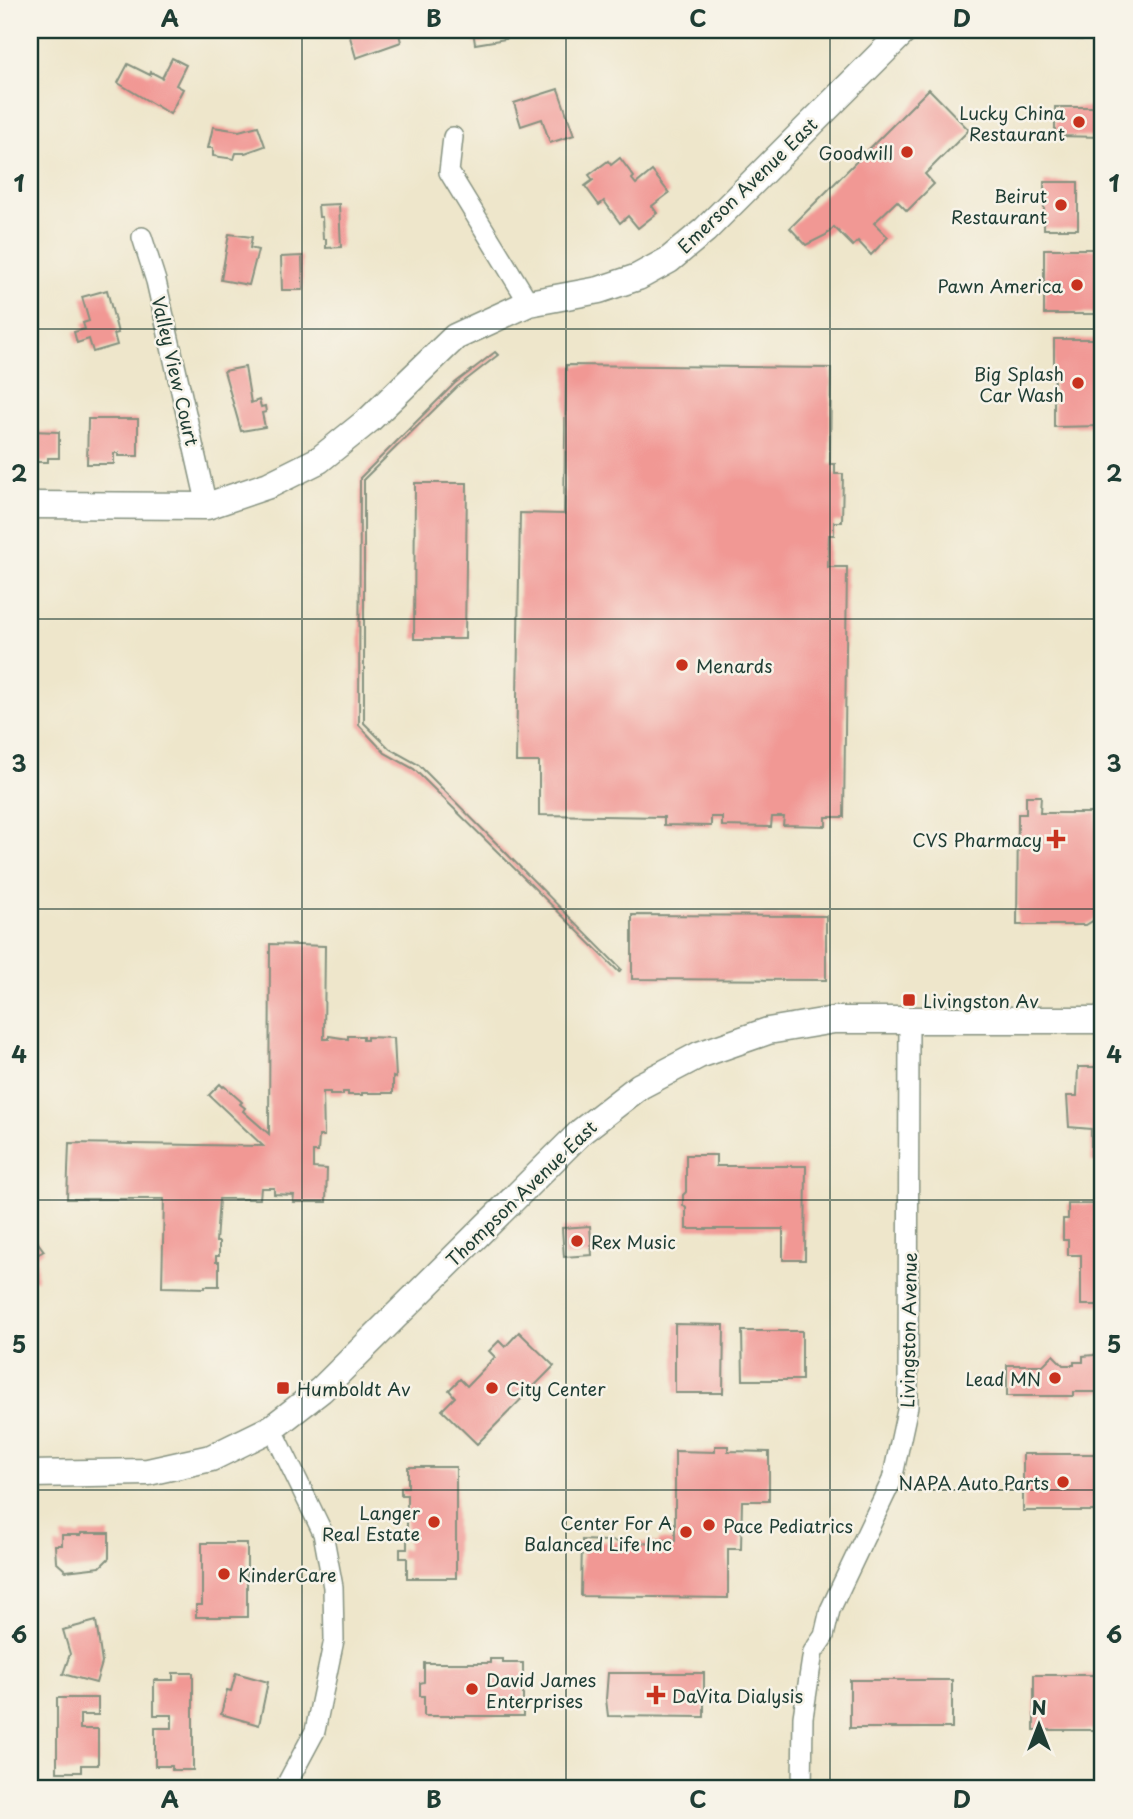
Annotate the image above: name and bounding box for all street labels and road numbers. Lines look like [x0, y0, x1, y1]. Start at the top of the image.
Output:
street label: Emerson Avenue East [671, 111, 823, 259]
street label: Valley View Court [146, 294, 206, 448]
street label: Thompson Avenue East [440, 1114, 602, 1272]
street label: Livingston Avenue [893, 1252, 923, 1408]

